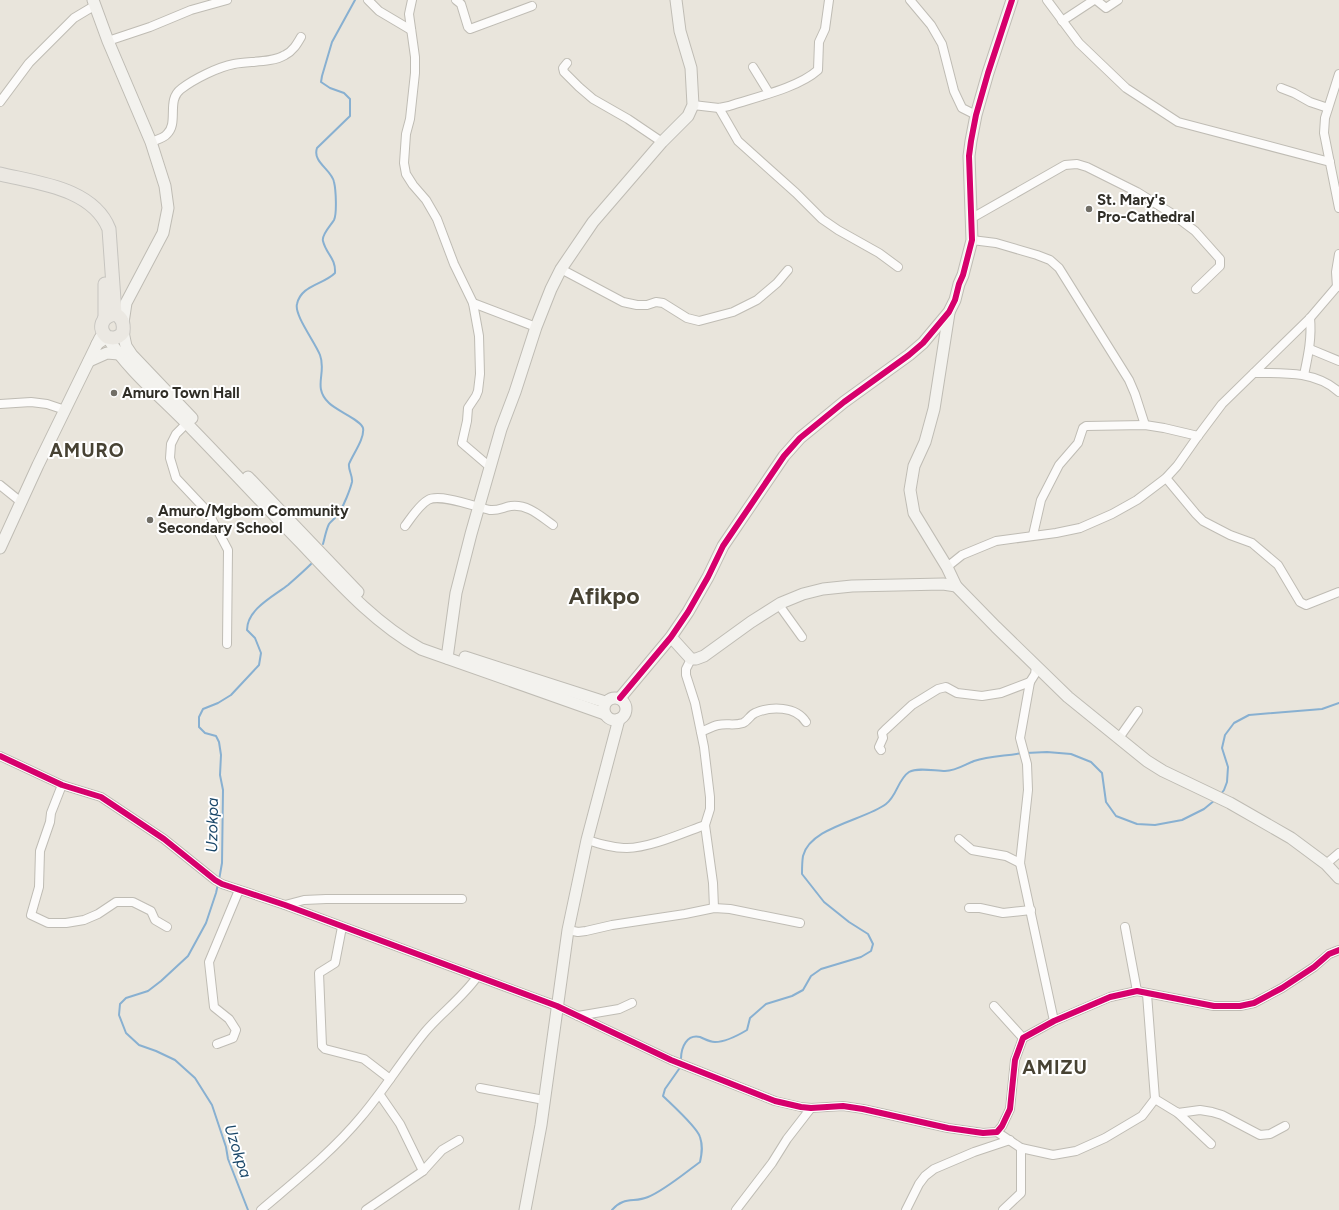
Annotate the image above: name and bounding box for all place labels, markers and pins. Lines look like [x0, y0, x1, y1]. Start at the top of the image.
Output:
place label: St. Mary's Pro-Cathedral [1097, 191, 1195, 226]
marker: St. Mary's Pro-Cathedral [1084, 204, 1094, 214]
place label: Amuro Town Hall [122, 384, 240, 402]
marker: Amuro Town Hall [109, 388, 119, 398]
place label: Amuro/Mgbom Community Secondary School [158, 502, 349, 537]
marker: Amuro/Mgbom Community Secondary School [145, 515, 155, 525]

